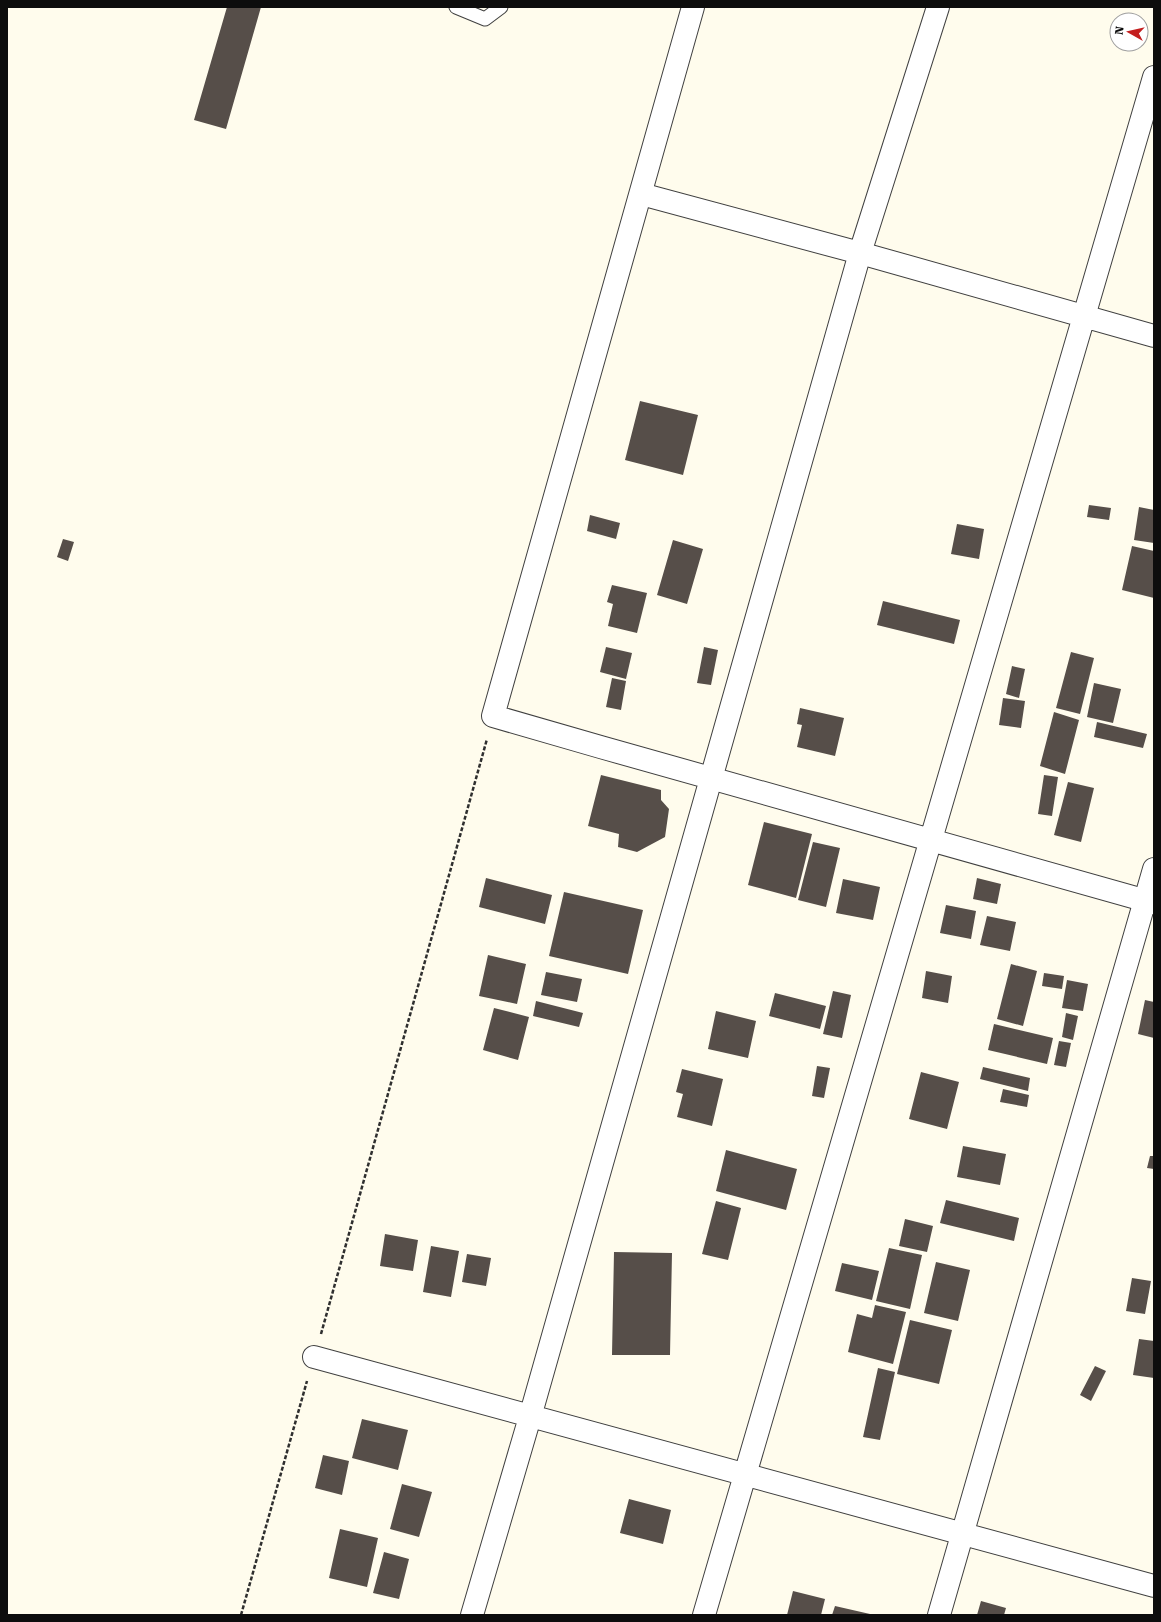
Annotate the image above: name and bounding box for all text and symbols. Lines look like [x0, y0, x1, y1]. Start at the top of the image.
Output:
north arrow [1109, 12, 1149, 52]
text: N [1113, 25, 1127, 36]

